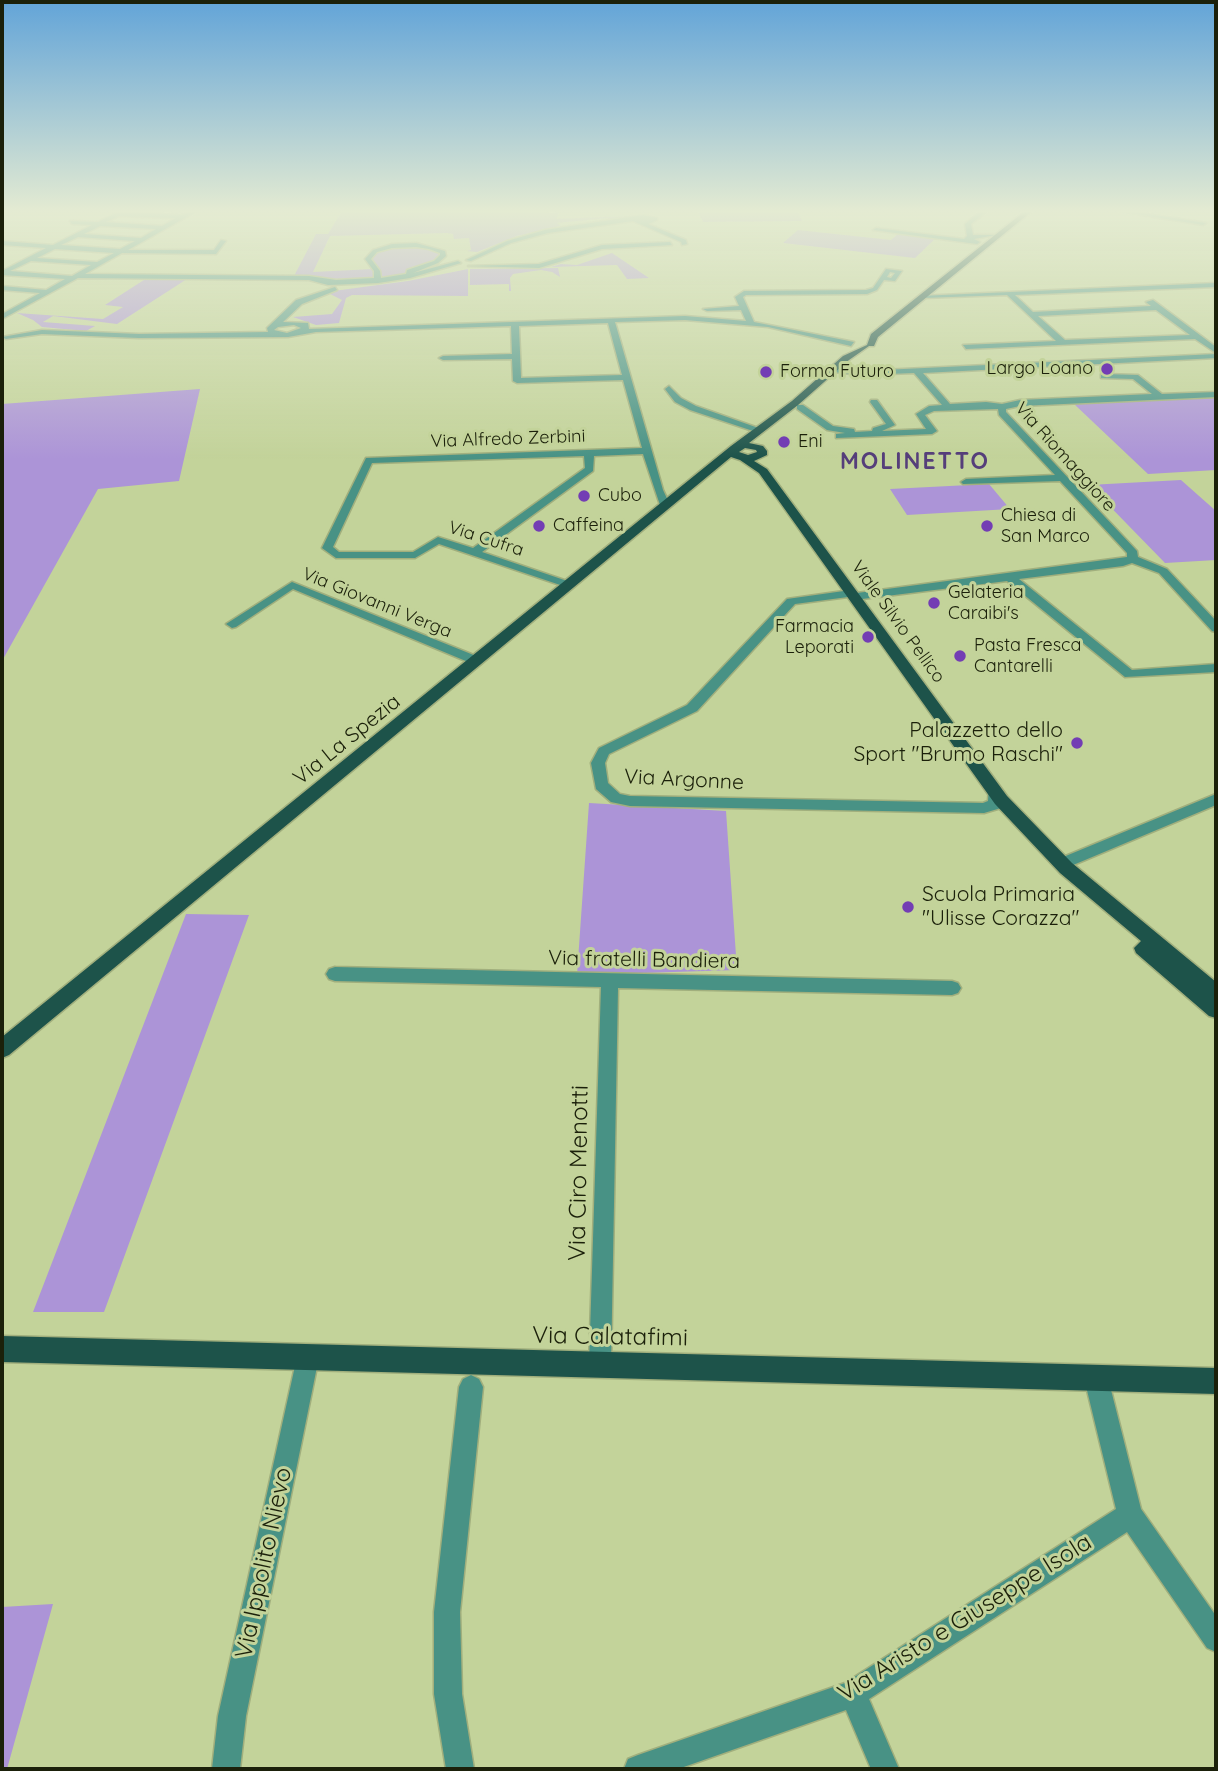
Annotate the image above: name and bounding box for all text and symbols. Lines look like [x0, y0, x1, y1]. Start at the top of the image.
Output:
place label: Largo Loano [987, 358, 1093, 380]
place label: Forma Futuro [780, 361, 894, 383]
marker: Largo Loano [1099, 361, 1115, 377]
marker: Forma Futuro [758, 364, 774, 380]
street label: Via Riomaggiore [1010, 398, 1120, 516]
street label: Via Alfredo Zerbini [430, 426, 586, 452]
place label: Eni [798, 431, 822, 453]
marker: Eni [776, 434, 792, 450]
district label: MOLINETTO [841, 448, 989, 476]
place label: Cubo [598, 485, 642, 507]
marker: Cubo [576, 488, 592, 504]
place label: Chiesa di San Marco [1001, 505, 1090, 548]
place label: Caffeina [553, 515, 624, 537]
street label: Via Cufra [446, 517, 526, 561]
marker: Caffeina [531, 518, 547, 534]
marker: Chiesa di San Marco [979, 518, 995, 534]
street label: Viale Silvio Pellico [846, 557, 950, 687]
street label: Via Giovanni Verga [299, 563, 455, 643]
place label: Gelateria Caraibi's [948, 582, 1024, 624]
marker: Gelateria Caraibi's [926, 595, 942, 611]
place label: Farmacia Leporati [775, 616, 854, 658]
marker: Farmacia Leporati [860, 629, 876, 645]
place label: Pasta Fresca Cantarelli [974, 635, 1081, 678]
marker: Pasta Fresca Cantarelli [952, 648, 968, 664]
street label: Via La Spezia [288, 689, 406, 791]
place label: Palazzetto dello Sport "Brumo Raschi" [853, 718, 1063, 768]
marker: Palazzetto dello Sport "Brumo Raschi" [1069, 735, 1085, 751]
street label: Via Argonne [624, 764, 744, 796]
place label: Scuola Primaria "Ulisse Corazza" [922, 882, 1079, 932]
marker: Scuola Primaria "Ulisse Corazza" [900, 899, 916, 915]
street label: Via fratelli Bandiera [548, 946, 740, 974]
street label: Via Ciro Menotti [563, 1085, 595, 1261]
street label: Via Calatafimi [532, 1321, 688, 1353]
street label: Via Ippolito Nievo [230, 1465, 298, 1661]
street label: Via Aristo e Giuseppe Isola [833, 1528, 1097, 1708]

